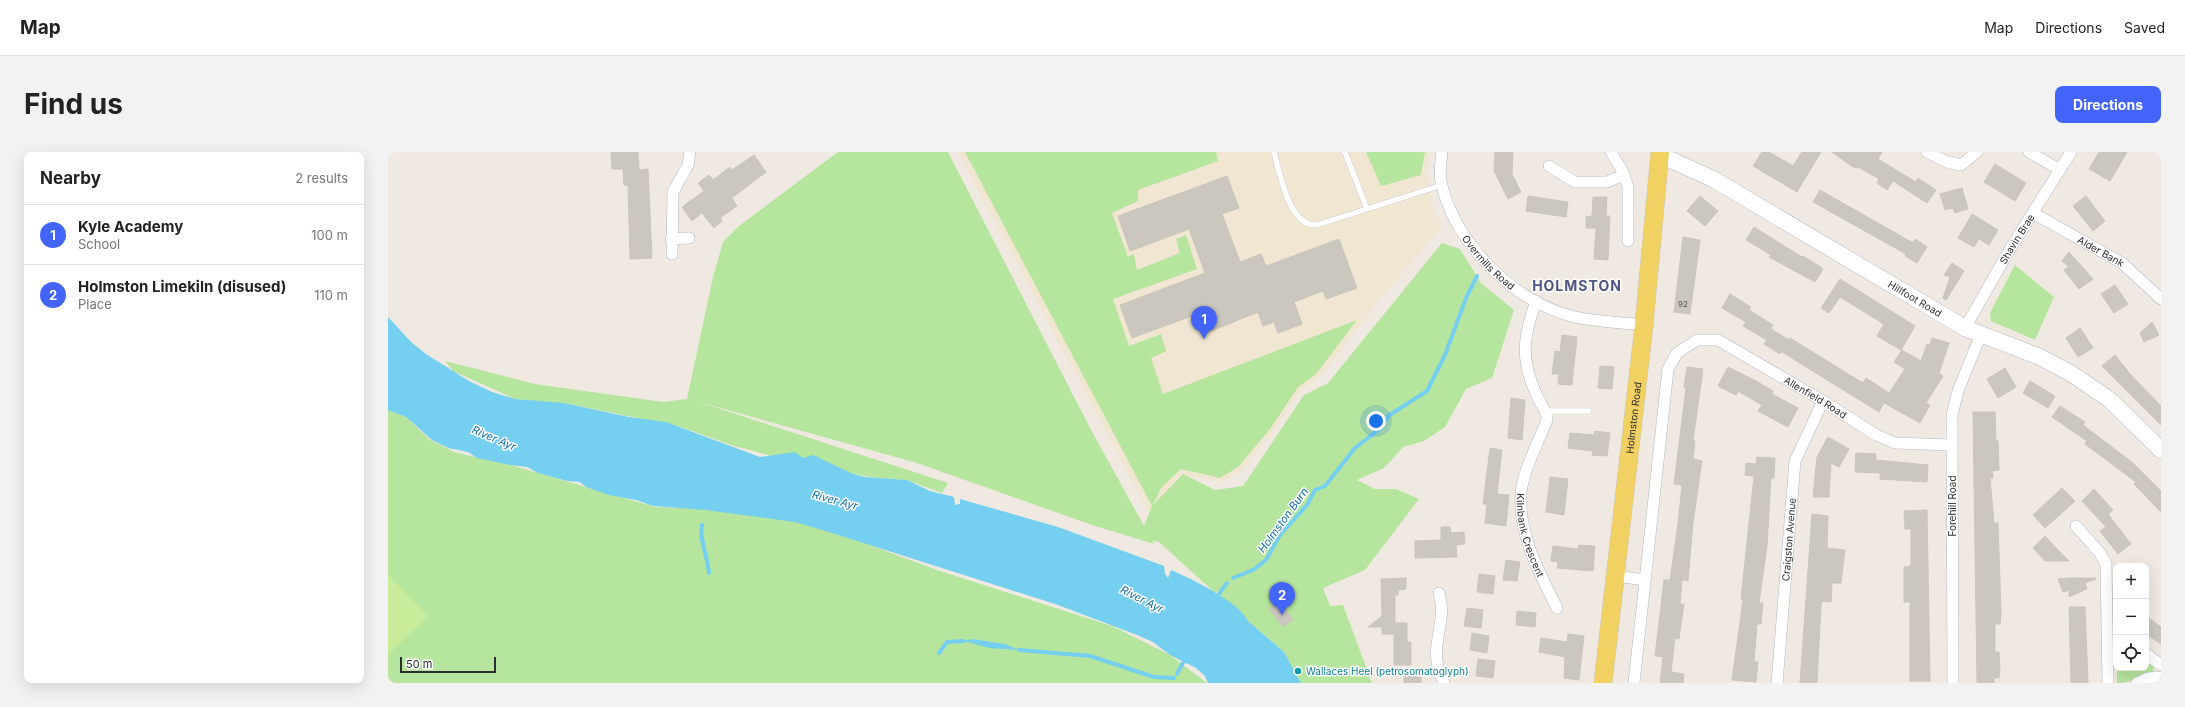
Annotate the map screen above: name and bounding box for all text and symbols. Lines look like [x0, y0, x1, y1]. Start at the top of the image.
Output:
text: Map [20, 16, 61, 39]
text: Map [1984, 19, 2013, 36]
text: Directions [2035, 19, 2102, 36]
text: Saved [2124, 19, 2165, 36]
button: Directions [2055, 86, 2161, 123]
text: Find us [24, 87, 123, 121]
text: Nearby [40, 168, 101, 188]
text: 2 results [295, 170, 348, 186]
street label: Shavin Brae [1997, 212, 2037, 266]
text: Kyle Academy [78, 217, 183, 236]
text: 1 [50, 227, 56, 243]
text: 100 m [311, 227, 348, 243]
street label: Overmills Road [1460, 233, 1517, 292]
street label: Alder Bank [2076, 233, 2127, 269]
text: School [78, 236, 120, 252]
text: Holmston Limekiln (disused) [78, 277, 286, 296]
district label: HOLMSTON [1532, 277, 1622, 294]
street label: Hillfoot Road [1886, 278, 1944, 319]
text: 2 [49, 287, 57, 303]
text: 110 m [314, 287, 348, 303]
text: Place [78, 296, 112, 312]
house number: 92 [1678, 299, 1688, 309]
pin: 1 [1191, 306, 1217, 339]
street label: Allenfield Road [1782, 374, 1849, 421]
street label: Holmston Road [1623, 381, 1643, 454]
your location [1366, 411, 1386, 431]
water label: River Ayr [470, 422, 519, 454]
street label: Forehill Road [1946, 475, 1958, 537]
water label: Holmston Burn [1255, 484, 1312, 555]
water label: River Ayr [811, 487, 860, 513]
street label: Kilnbank Crescent [1515, 493, 1547, 580]
street label: Craigston Avenue [1779, 497, 1798, 582]
map controls [2113, 563, 2149, 671]
button: + [2113, 563, 2149, 599]
water label: River Ayr [1118, 582, 1167, 616]
pin: 2 [1269, 582, 1295, 615]
button: − [2113, 599, 2149, 635]
button: locate [2113, 635, 2149, 671]
scale bar [400, 655, 496, 674]
text: 50 m [406, 657, 432, 671]
place label: Wallaces Heel (petrosomatoglyph) [1306, 665, 1469, 677]
marker: Wallaces Heel (petrosomatoglyph) [1293, 666, 1303, 676]

